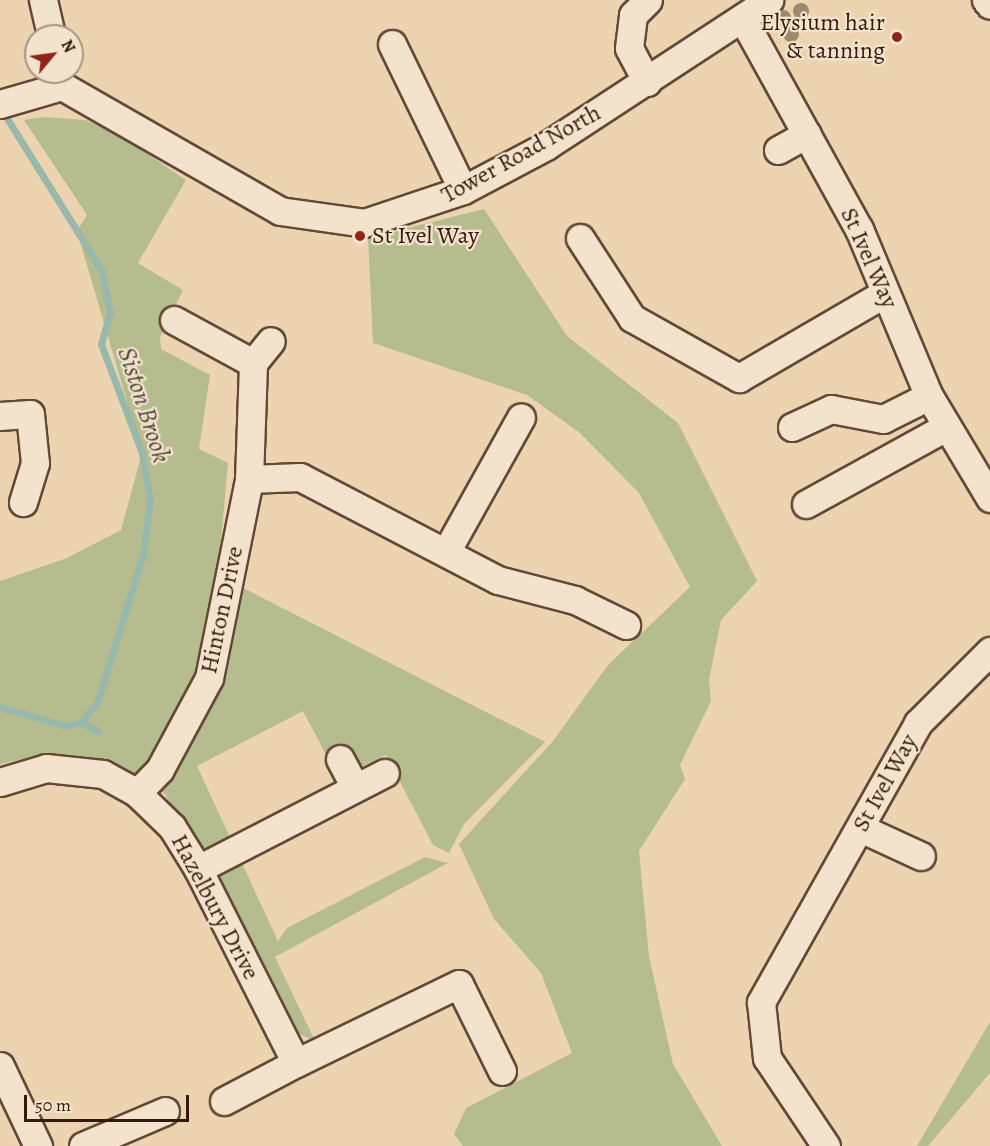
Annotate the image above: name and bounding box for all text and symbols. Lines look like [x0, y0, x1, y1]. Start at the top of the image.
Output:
place label: Elysium hair & tanning [760, 9, 885, 65]
north arrow [24, 24, 84, 84]
marker: Elysium hair & tanning [890, 30, 904, 44]
text: N [56, 36, 80, 57]
street label: Tower Road North [436, 98, 606, 210]
street label: St Ivel Way [834, 203, 904, 313]
place label: St Ivel Way [372, 222, 479, 250]
marker: St Ivel Way [353, 229, 367, 243]
water label: Siston Brook [111, 343, 177, 467]
street label: Hinton Drive [194, 544, 250, 676]
street label: St Ivel Way [846, 729, 924, 837]
street label: Hazelbury Drive [165, 829, 265, 985]
scale bar [27, 1083, 192, 1121]
text: 50 m [35, 1093, 71, 1117]

